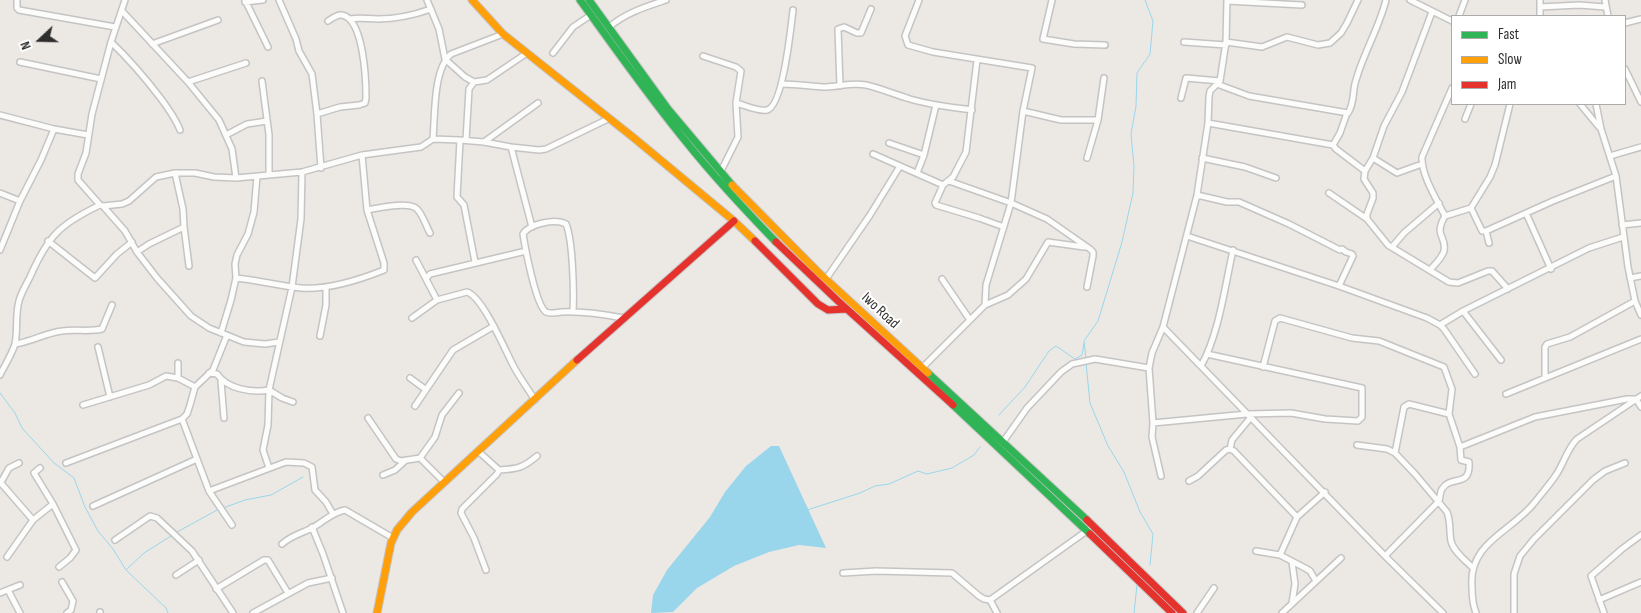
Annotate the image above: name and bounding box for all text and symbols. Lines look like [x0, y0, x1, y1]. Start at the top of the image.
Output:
north arrow [15, 15, 65, 65]
legend [1451, 15, 1626, 105]
text: Fast [1498, 25, 1519, 44]
text: N [16, 39, 35, 52]
text: Slow [1498, 50, 1522, 69]
text: Jam [1498, 75, 1516, 94]
street label: Iwo Road [857, 289, 903, 333]

